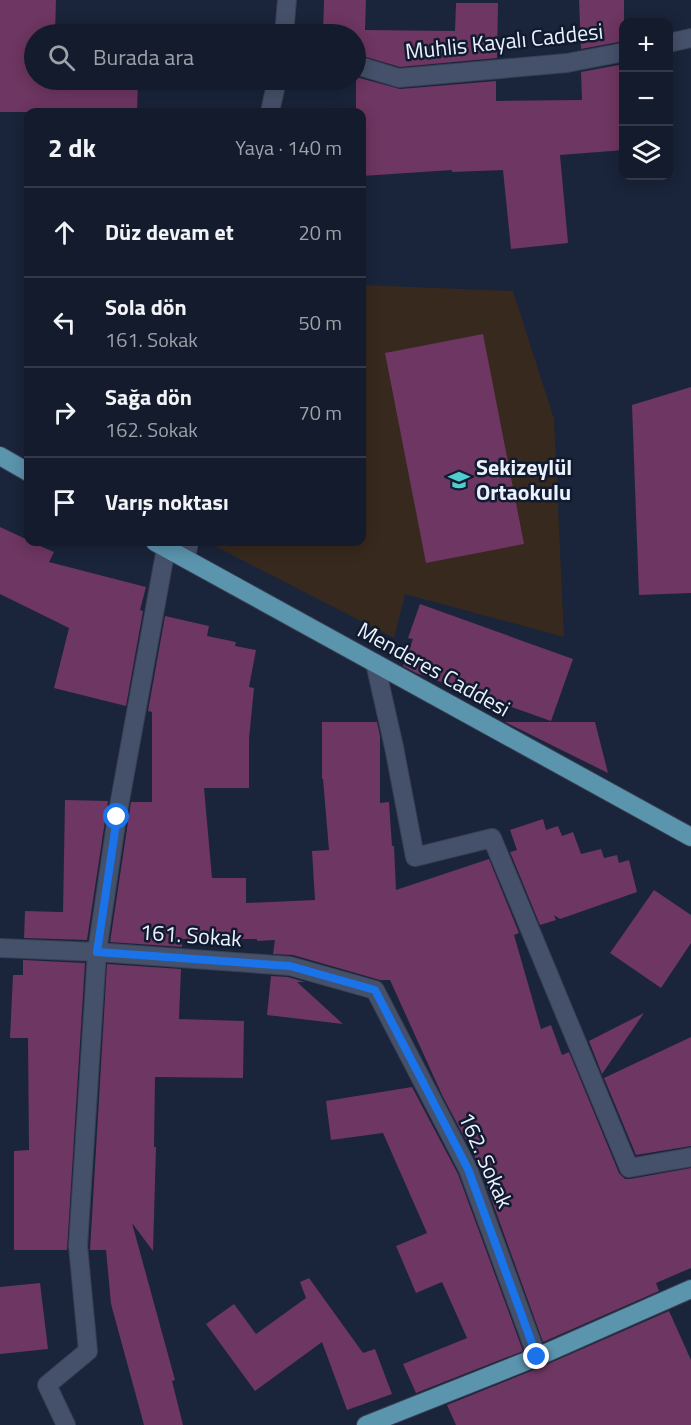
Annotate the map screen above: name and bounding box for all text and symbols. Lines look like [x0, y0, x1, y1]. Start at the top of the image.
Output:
street label: Muhlis Kayalı Caddesi [403, 14, 605, 68]
map controls [619, 18, 673, 180]
button: + [619, 18, 673, 72]
search box [24, 24, 366, 90]
text: Burada ara [93, 40, 194, 74]
icon: search [45, 41, 78, 74]
button: − [619, 72, 673, 126]
button: layers [619, 126, 673, 180]
text: 2 dk [48, 128, 96, 167]
text: Yaya · 140 m [235, 132, 342, 163]
text: Düz devam et [105, 215, 234, 249]
icon: ahead [48, 216, 81, 249]
text: 20 m [298, 217, 342, 248]
text: Sola dön [105, 290, 187, 324]
icon: left [48, 306, 81, 339]
text: 50 m [298, 307, 342, 338]
text: 161. Sokak [105, 324, 198, 355]
text: Sağa dön [105, 380, 192, 414]
icon: right [48, 396, 81, 429]
text: 70 m [298, 397, 342, 428]
text: 162. Sokak [105, 414, 198, 445]
place label: Sekizeylül Ortaokulu [476, 450, 572, 509]
school or university icon: Sekizeylül Ortaokulu [447, 468, 471, 492]
text: Varış noktası [105, 485, 229, 519]
icon: arrive [48, 486, 81, 519]
street label: Menderes Caddesi [351, 613, 517, 725]
route start [103, 803, 129, 829]
street label: 161. Sokak [139, 914, 244, 956]
street label: 162. Sokak [450, 1106, 522, 1214]
route end [523, 1343, 549, 1369]

